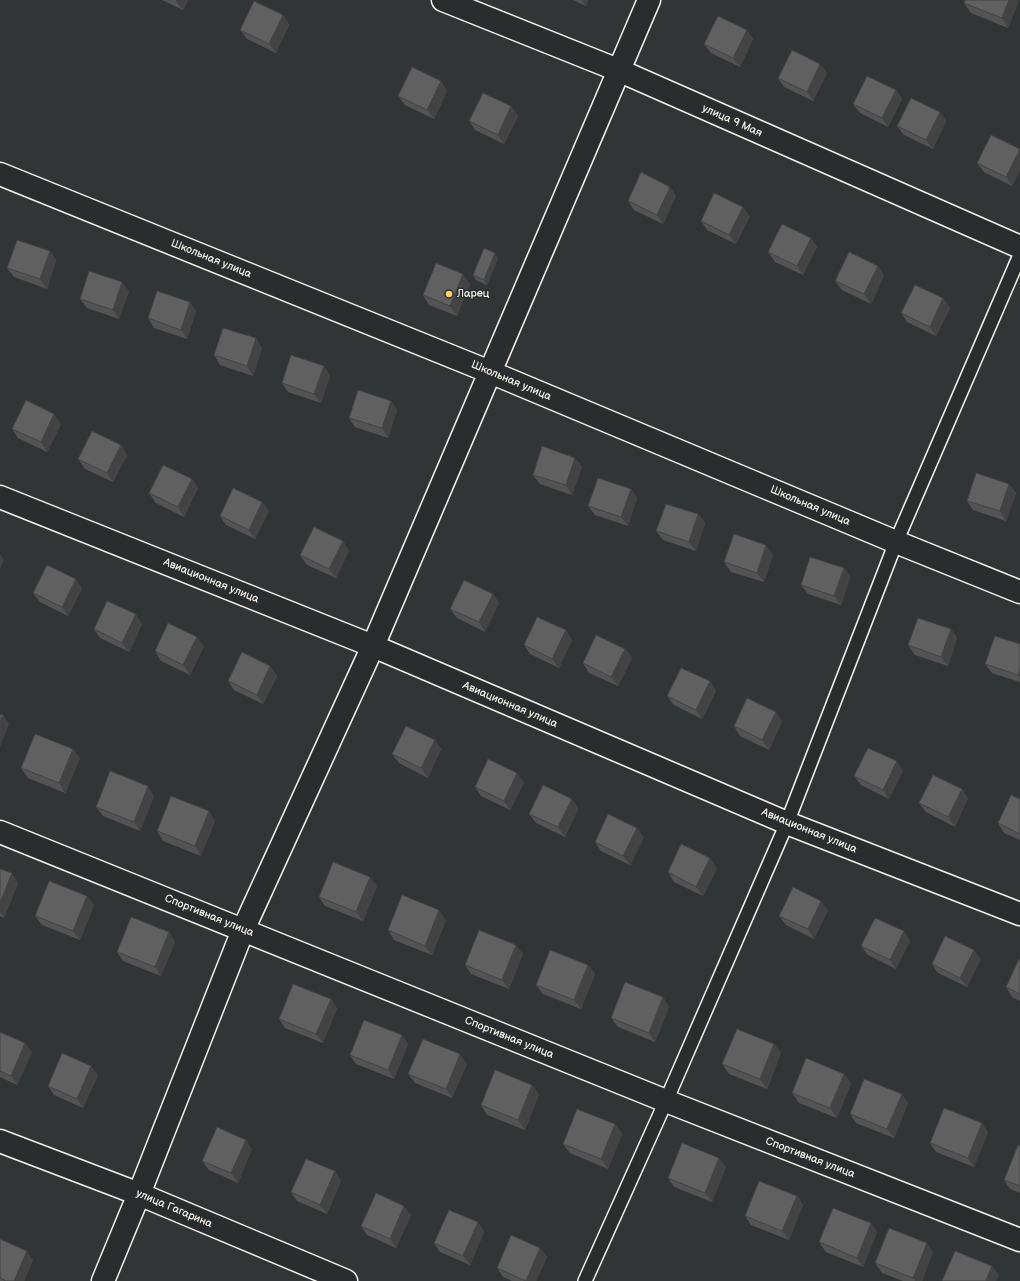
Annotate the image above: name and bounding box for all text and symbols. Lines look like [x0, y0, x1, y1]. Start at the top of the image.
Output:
street label: улица 9 Мая [700, 102, 764, 140]
street label: Школьная улица [169, 237, 253, 281]
place label: Ларец [457, 287, 489, 301]
marker: Ларец [444, 289, 454, 299]
street label: Школьная улица [469, 358, 553, 404]
street label: Школьная улица [768, 483, 852, 529]
street label: Авиационная улица [161, 556, 261, 606]
street label: Авиационная улица [461, 679, 559, 731]
street label: Авиационная улица [759, 806, 859, 856]
street label: Спортивная улица [163, 892, 255, 940]
street label: Спортивная улица [463, 1014, 555, 1062]
street label: Спортивная улица [763, 1135, 857, 1181]
street label: улица Гагарина [134, 1187, 214, 1231]

